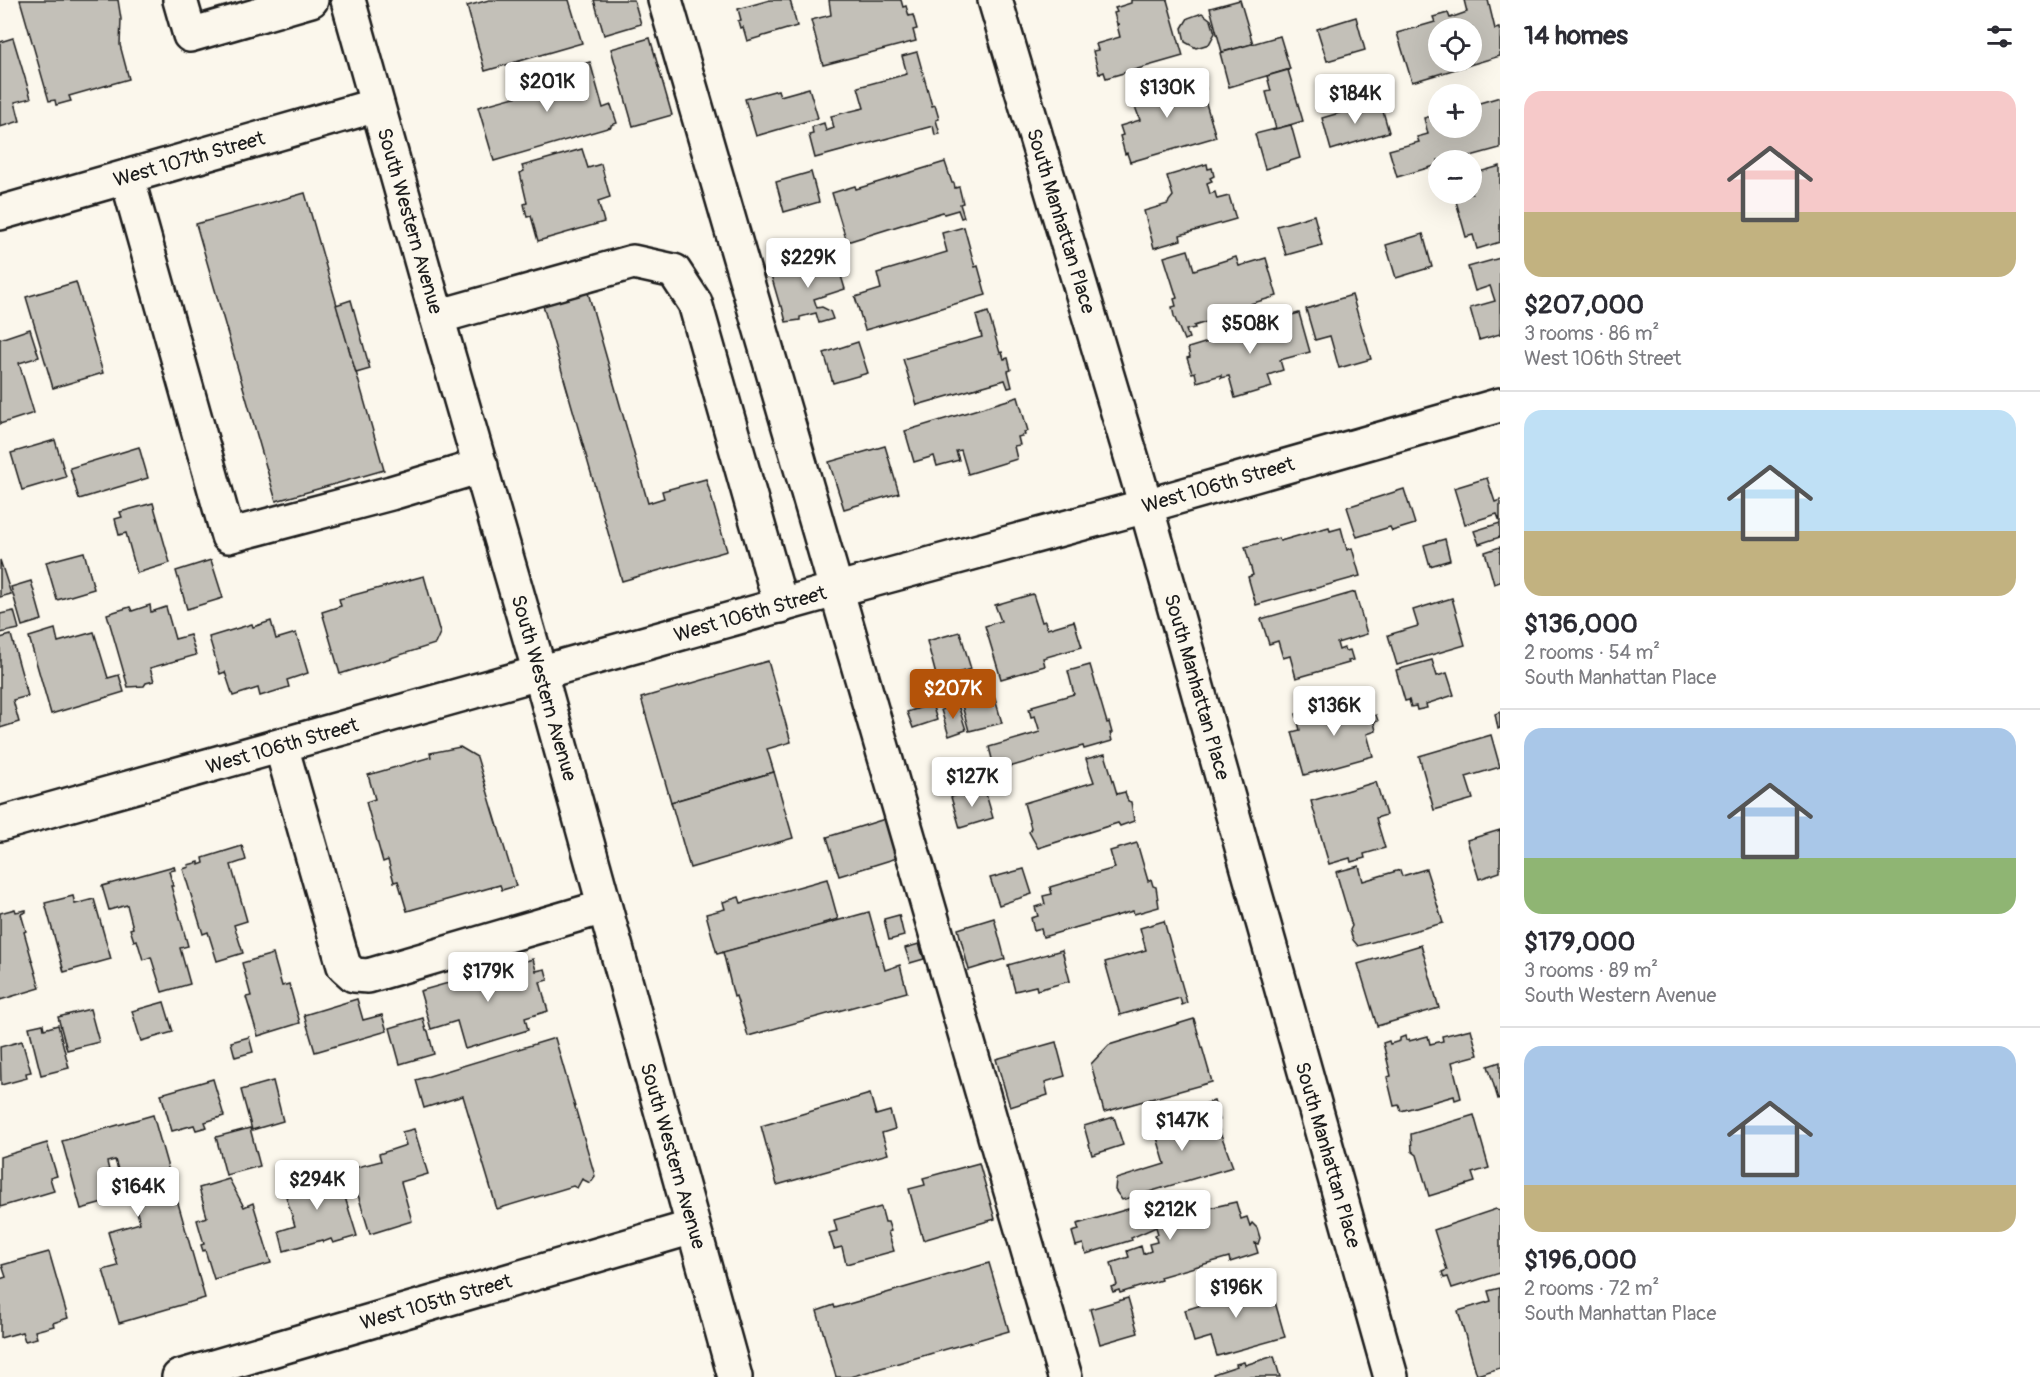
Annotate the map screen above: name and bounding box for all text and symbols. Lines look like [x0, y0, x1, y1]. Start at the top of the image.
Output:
map controls [1428, 18, 1482, 204]
button: locate [1428, 18, 1482, 72]
text: 14 homes [1524, 20, 1628, 52]
icon: filters [1983, 20, 2016, 53]
pin: $201K [505, 62, 589, 113]
pin: $130K [1125, 68, 1209, 119]
text: $201K [519, 69, 575, 94]
pin: $184K [1313, 74, 1397, 125]
text: $130K [1139, 75, 1195, 100]
text: $184K [1329, 81, 1381, 106]
button: + [1428, 84, 1482, 138]
street label: West 107th Street [110, 125, 268, 193]
street label: South Western Avenue [371, 125, 449, 317]
street label: South Manhattan Place [1021, 125, 1101, 317]
icon: home [1716, 130, 1824, 238]
button: − [1428, 150, 1482, 204]
pin: $229K [766, 238, 850, 289]
text: $229K [780, 245, 836, 270]
text: $207,000 [1524, 289, 1644, 321]
pin: $508K [1208, 304, 1292, 355]
text: $508K [1221, 311, 1279, 336]
text: 3 rooms · 86 m² [1524, 321, 1659, 346]
text: West 106th Street [1524, 346, 1681, 371]
icon: home [1716, 449, 1824, 557]
street label: West 106th Street [1139, 451, 1298, 519]
street label: West 106th Street [671, 580, 830, 648]
street label: South Manhattan Place [1158, 591, 1236, 783]
street label: South Western Avenue [505, 592, 583, 784]
text: $136,000 [1524, 608, 1638, 640]
text: 2 rooms · 54 m² [1524, 640, 1660, 665]
text: South Manhattan Place [1524, 665, 1716, 690]
pin: $207K [911, 669, 995, 720]
text: $207K [924, 676, 982, 701]
pin: $136K [1292, 686, 1376, 737]
text: $136K [1307, 693, 1361, 718]
street label: West 106th Street [203, 712, 362, 780]
pin: $127K [930, 757, 1014, 808]
text: $127K [946, 764, 998, 789]
icon: home [1716, 767, 1824, 875]
text: $179,000 [1524, 926, 1635, 958]
pin: $179K [446, 952, 530, 1003]
text: 3 rooms · 89 m² [1524, 958, 1658, 983]
text: $179K [462, 959, 514, 984]
text: South Western Avenue [1524, 983, 1716, 1008]
street label: South Manhattan Place [1289, 1059, 1367, 1251]
street label: South Western Avenue [634, 1060, 712, 1252]
icon: home [1716, 1085, 1824, 1193]
pin: $147K [1140, 1101, 1224, 1152]
text: $147K [1156, 1108, 1208, 1133]
pin: $294K [275, 1160, 359, 1211]
pin: $164K [96, 1167, 180, 1218]
text: $294K [289, 1167, 345, 1192]
text: $164K [111, 1174, 165, 1199]
pin: $212K [1128, 1190, 1212, 1241]
text: $212K [1143, 1197, 1197, 1222]
text: $196,000 [1524, 1244, 1637, 1276]
street label: West 105th Street [357, 1268, 516, 1336]
pin: $196K [1194, 1268, 1278, 1319]
text: $196K [1210, 1275, 1262, 1300]
text: 2 rooms · 72 m² [1524, 1276, 1659, 1301]
text: South Manhattan Place [1524, 1301, 1716, 1326]

